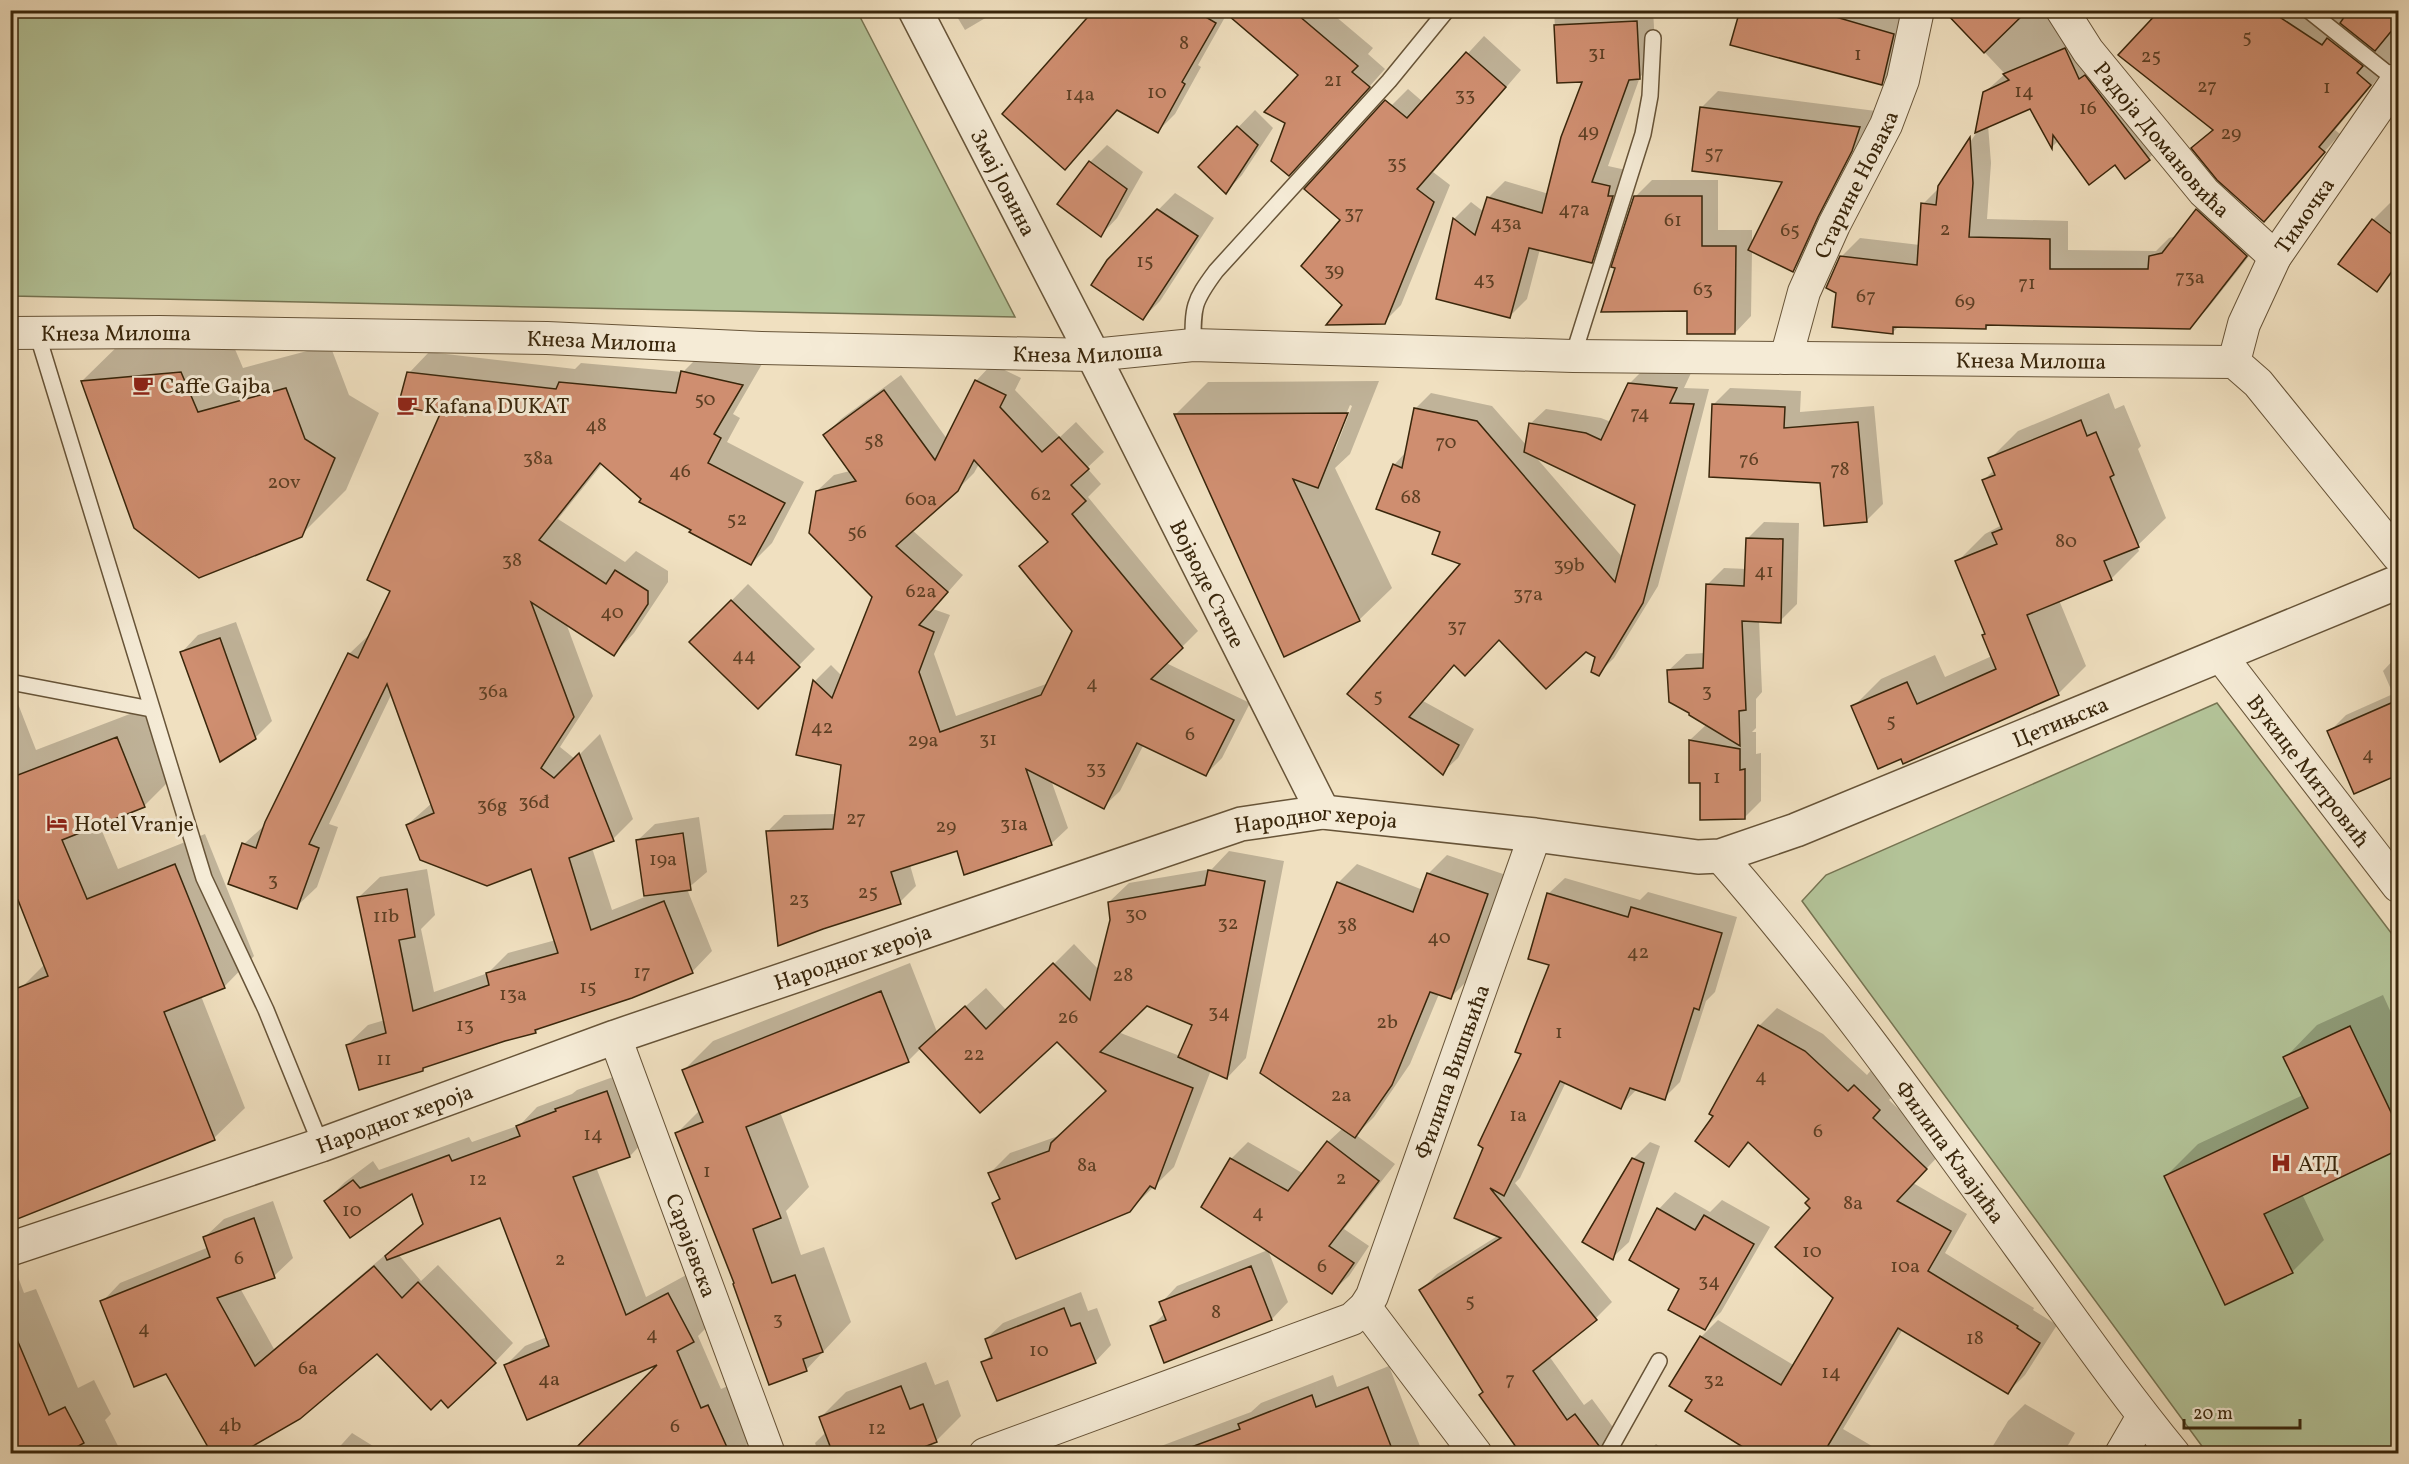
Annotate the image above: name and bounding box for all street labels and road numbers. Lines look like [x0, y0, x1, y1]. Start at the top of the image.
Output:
street label: Радоја Домановића [2085, 56, 2236, 226]
street label: Старине Новака [1808, 107, 1908, 264]
street label: Змај Јовина [961, 124, 1042, 243]
street label: Тимочка [2269, 172, 2343, 261]
street label: Кнеза Милоша [41, 319, 192, 351]
street label: Кнеза Милоша [526, 325, 678, 362]
street label: Кнеза Милоша [1012, 335, 1164, 373]
street label: Кнеза Милоша [1956, 346, 2106, 379]
street label: Војводе Степе [1160, 515, 1251, 654]
street label: Вукице Митровић [2238, 689, 2376, 855]
street label: Цетињска [2008, 690, 2114, 757]
street label: Народног хероја [1232, 799, 1399, 843]
street label: Народног хероја [770, 917, 936, 1000]
street label: Филипа Вишњића [1408, 980, 1499, 1164]
street label: Филипа Кљајића [1886, 1075, 2011, 1231]
street label: Народног хероја [312, 1077, 478, 1163]
street label: Сарајевска [656, 1190, 723, 1302]

